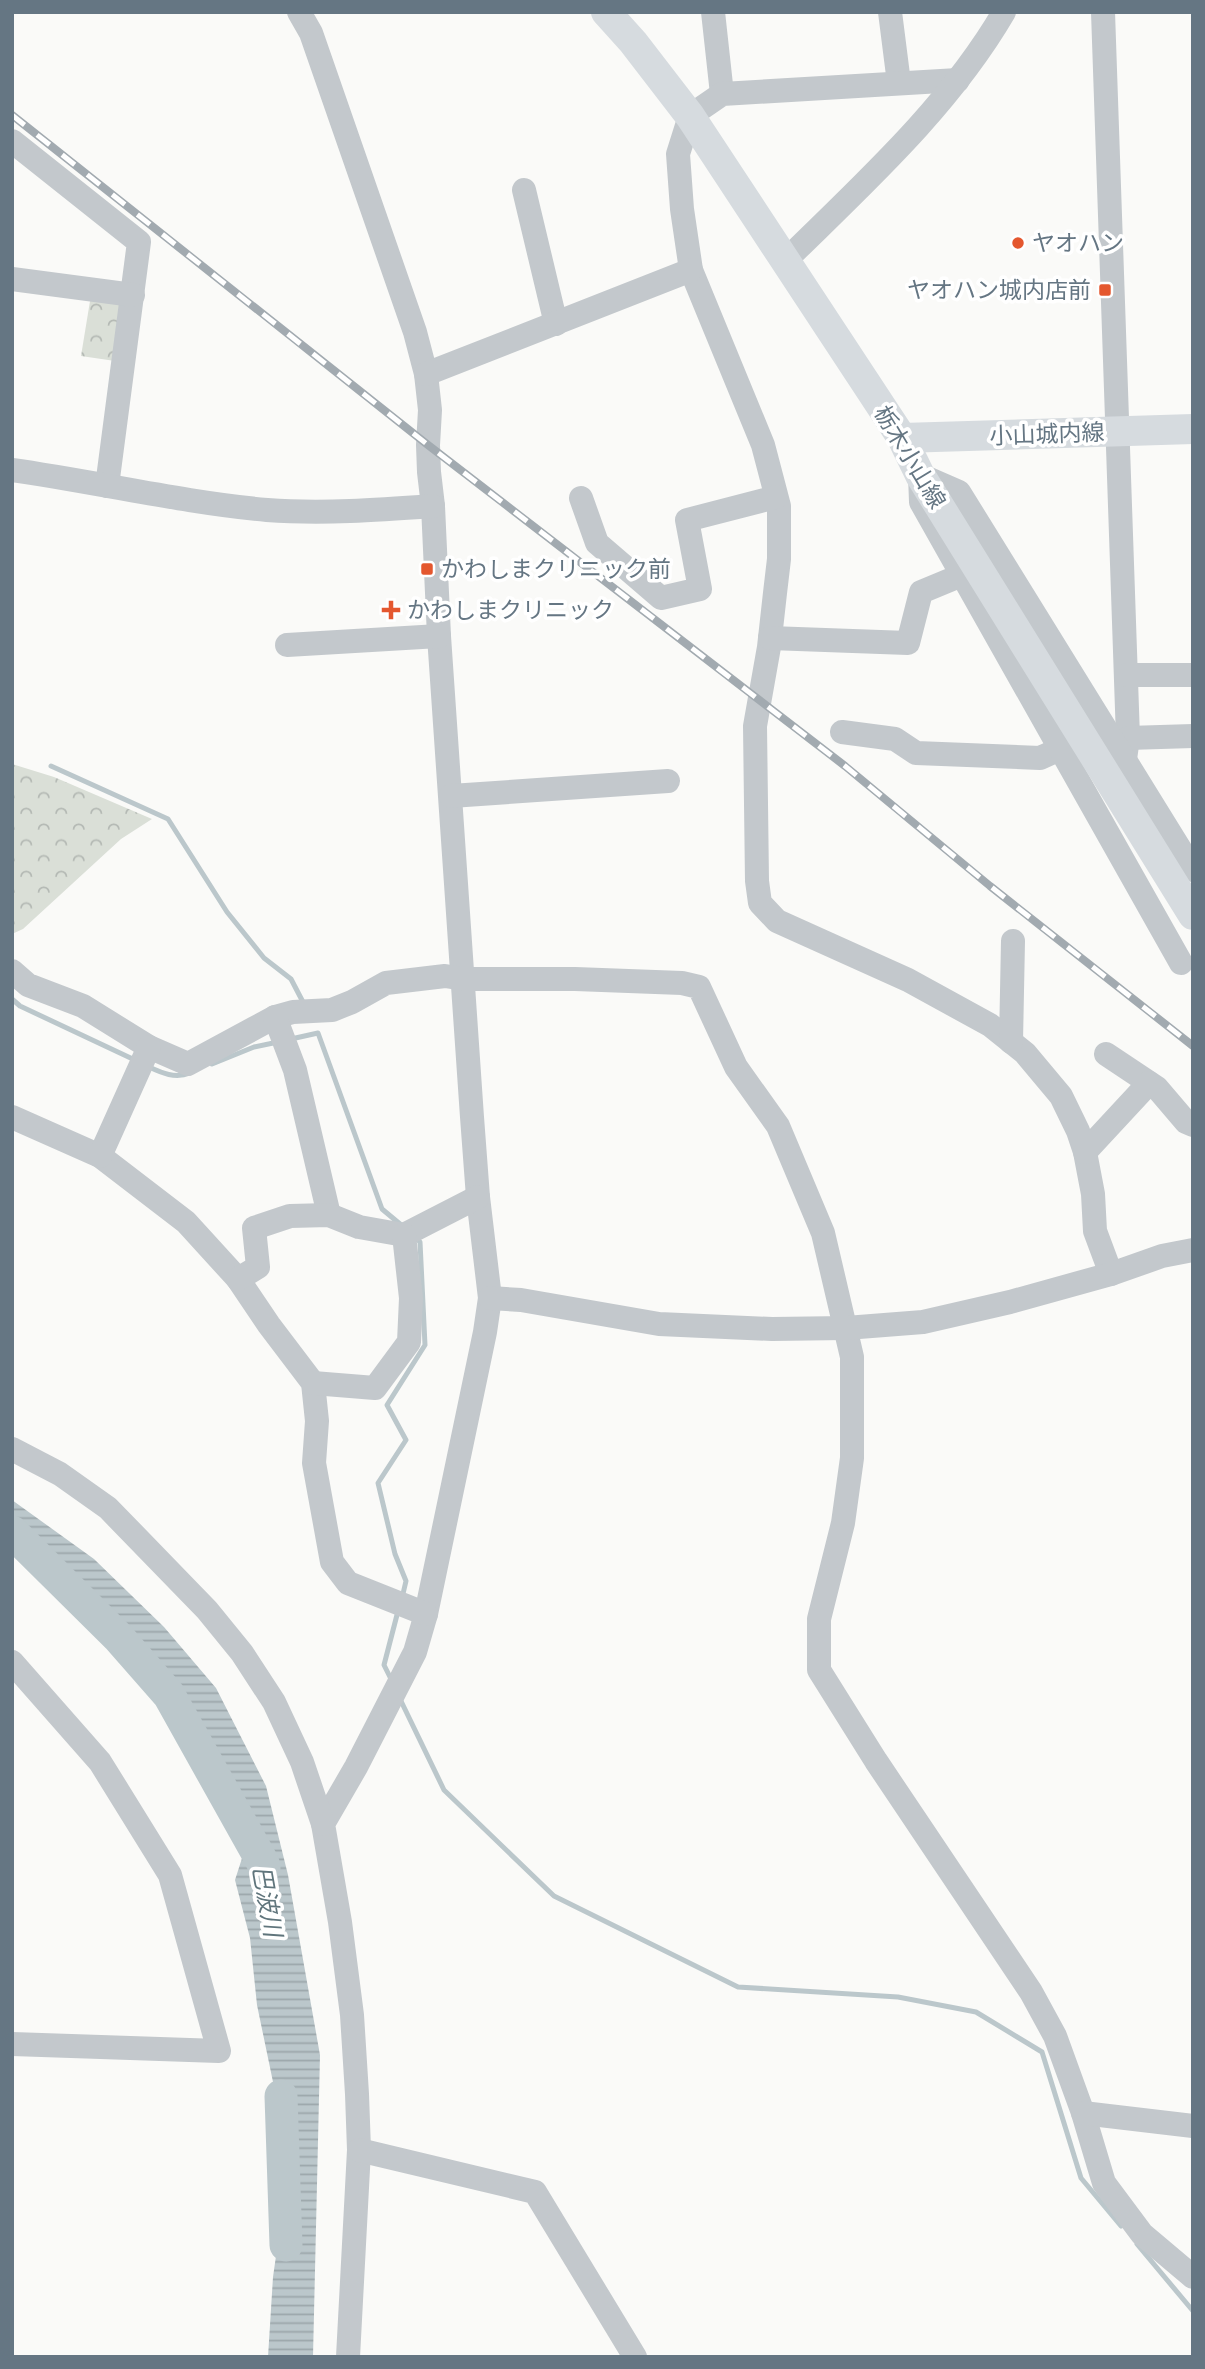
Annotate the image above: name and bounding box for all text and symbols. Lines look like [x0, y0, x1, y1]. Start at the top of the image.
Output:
place label: ヤオハン [1032, 229, 1124, 257]
marker: ヤオハン [1010, 235, 1026, 251]
place label: ヤオハン城内店前 [907, 276, 1091, 304]
marker: ヤオハン城内店前 [1097, 282, 1113, 298]
street label: 栃木小山線 [868, 401, 952, 513]
street label: 小山城内線 [989, 418, 1105, 450]
place label: かわしまクリニック前 [441, 555, 671, 583]
marker: かわしまクリニック前 [419, 561, 435, 577]
place label: かわしまクリニック [407, 596, 614, 624]
marker: かわしまクリニック [381, 600, 401, 620]
water label: 巴波川 [247, 1863, 288, 1942]

